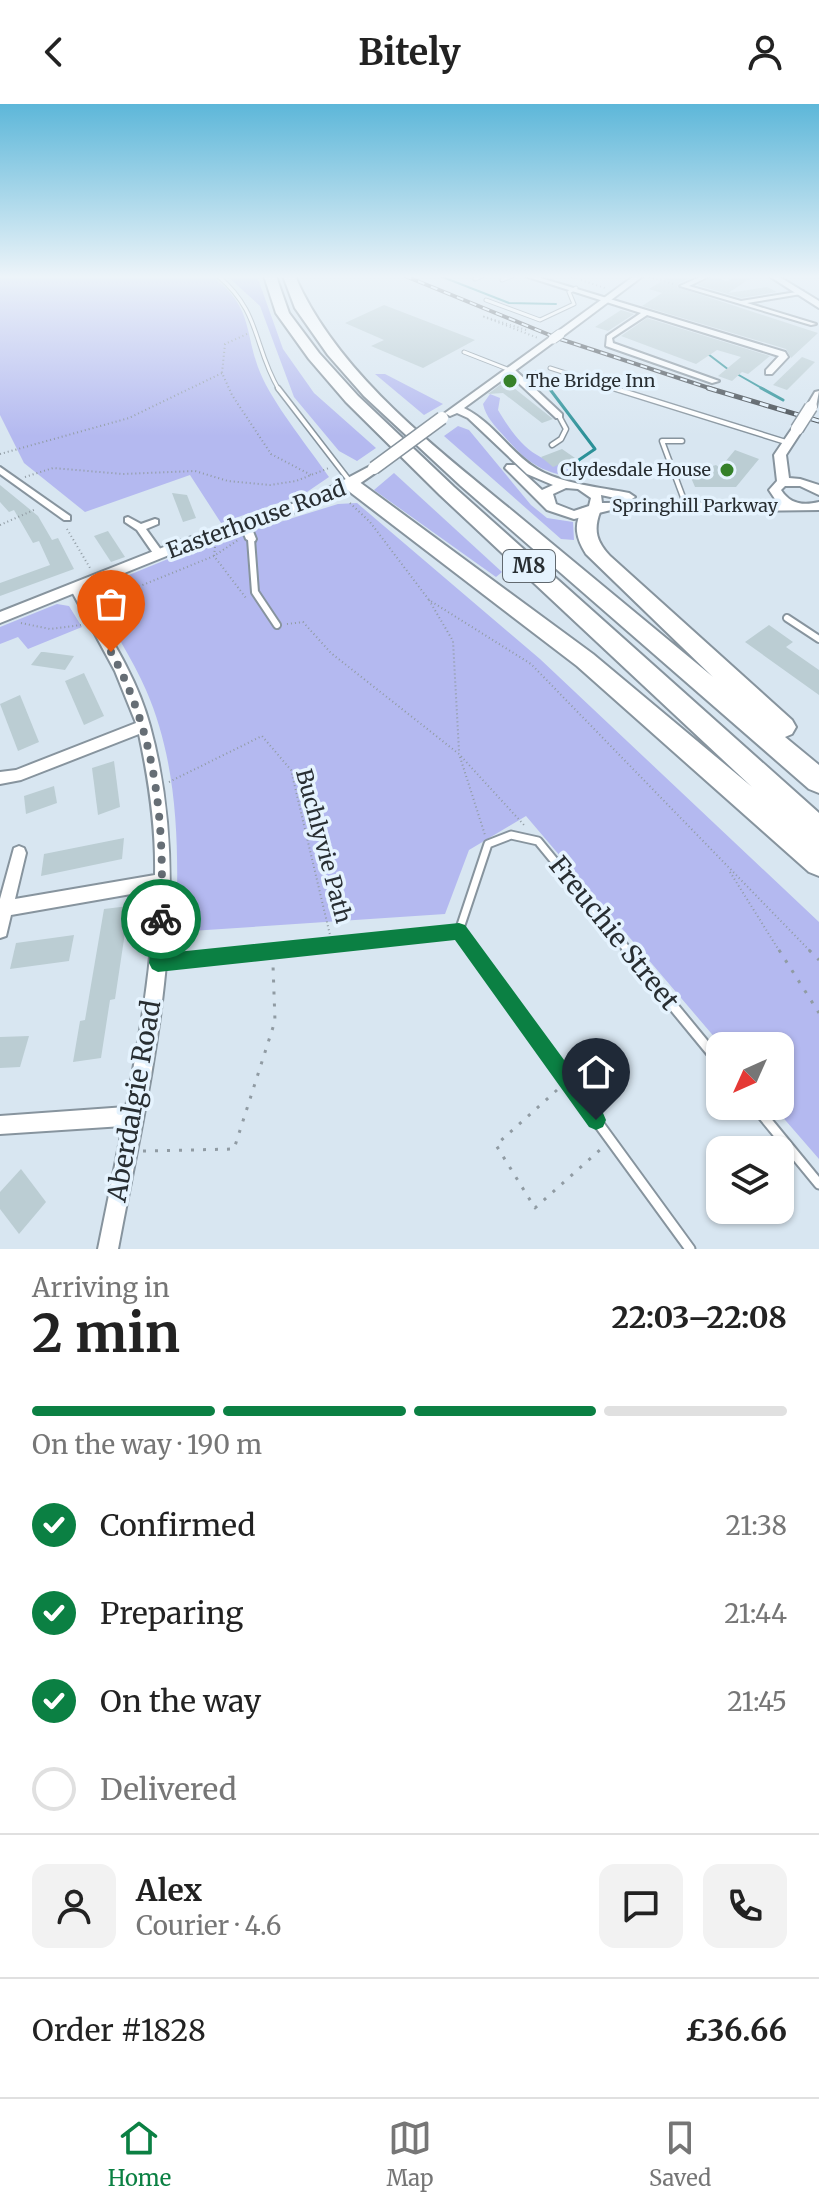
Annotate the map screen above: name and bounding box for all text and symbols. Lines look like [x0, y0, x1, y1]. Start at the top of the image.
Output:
icon: back [32, 30, 76, 74]
text: Bitely [358, 30, 461, 75]
icon: person [743, 30, 787, 74]
place label: The Bridge Inn [526, 369, 656, 392]
marker: The Bridge Inn [501, 372, 519, 390]
place label: Clydesdale House [560, 458, 711, 481]
marker: Clydesdale House [718, 461, 736, 479]
street label: Easterhouse Road [163, 474, 349, 564]
street label: Springhill Parkway [612, 494, 778, 517]
road number: M8 [503, 550, 555, 582]
pin [77, 570, 145, 652]
icon: bag [89, 582, 133, 626]
street label: Buchlyvie Path [290, 766, 358, 927]
street label: Freuchie Street [542, 849, 686, 1016]
courier [121, 879, 201, 959]
icon: bike [139, 897, 183, 941]
street label: Aberdalgie Road [99, 997, 168, 1205]
north arrow [706, 1032, 794, 1120]
map controls [706, 1032, 794, 1224]
pin [562, 1038, 630, 1120]
icon: home [574, 1050, 618, 1094]
button: layers [706, 1136, 794, 1224]
text: Arriving in [32, 1271, 170, 1304]
text: 22:03–22:08 [611, 1298, 787, 1336]
text: 2 min [32, 1301, 180, 1366]
text: On the way · 190 m [32, 1428, 262, 1461]
icon: check [32, 1503, 76, 1547]
text: Confirmed [100, 1506, 255, 1544]
text: 21:38 [726, 1509, 787, 1542]
icon: check [32, 1591, 76, 1635]
text: Preparing [100, 1594, 243, 1632]
text: 21:44 [724, 1597, 787, 1630]
icon: check [32, 1679, 76, 1723]
text: On the way [100, 1682, 261, 1720]
text: 21:45 [727, 1685, 787, 1718]
text: Delivered [100, 1770, 237, 1808]
button: person [32, 1864, 116, 1948]
button: chat [599, 1864, 683, 1948]
button: phone [703, 1864, 787, 1948]
text: Alex [136, 1871, 202, 1909]
text: Courier · 4.6 [136, 1909, 282, 1942]
text: Order #1828 [32, 2011, 206, 2049]
text: £36.66 [685, 2011, 787, 2049]
tab: Home [108, 2116, 171, 2192]
tab: Map [387, 2116, 433, 2192]
tab: Saved [649, 2116, 711, 2192]

